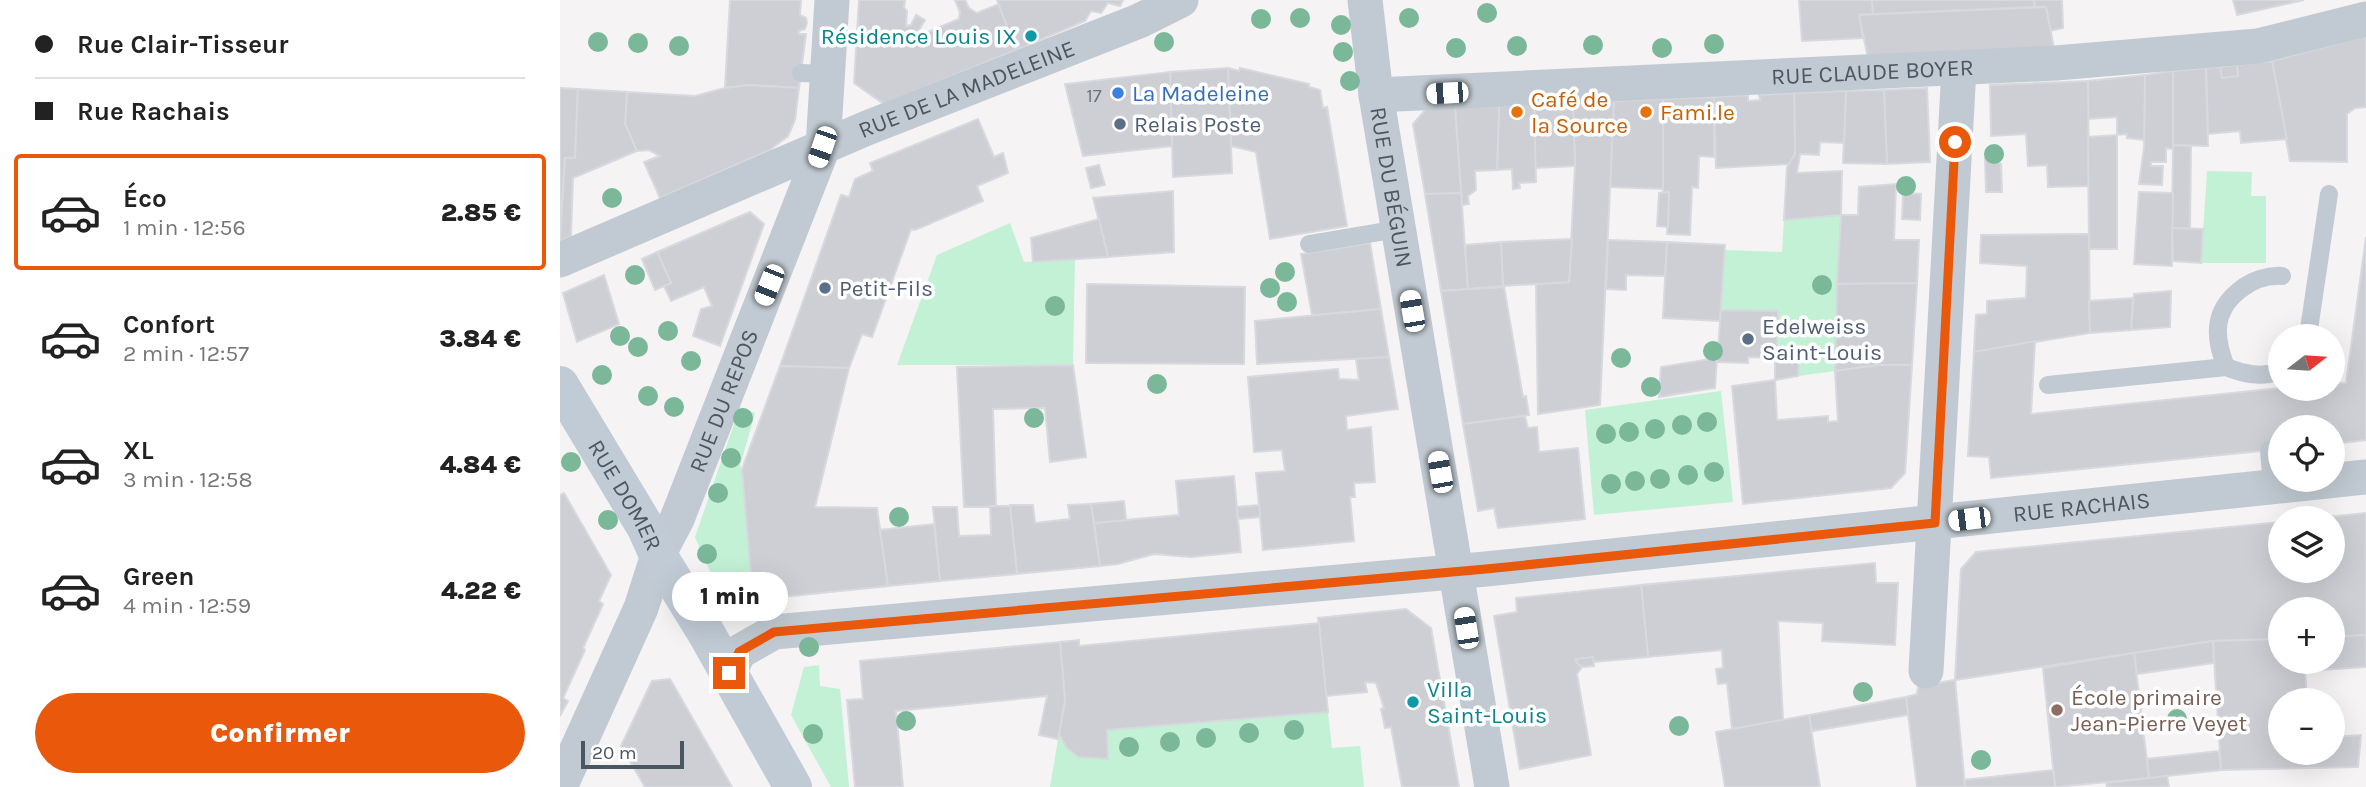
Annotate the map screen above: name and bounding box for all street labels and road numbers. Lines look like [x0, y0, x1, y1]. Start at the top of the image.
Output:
street label: RUE DE LA MADELEINE [854, 35, 1079, 144]
street label: RUE CLAUDE BOYER [1771, 54, 1974, 90]
street label: RUE DU BÉGUIN [1364, 105, 1418, 270]
street label: RUE DU REPOS [684, 325, 764, 476]
street label: RUE DOMER [582, 435, 667, 555]
street label: RUE RACHAIS [2011, 487, 2151, 528]

